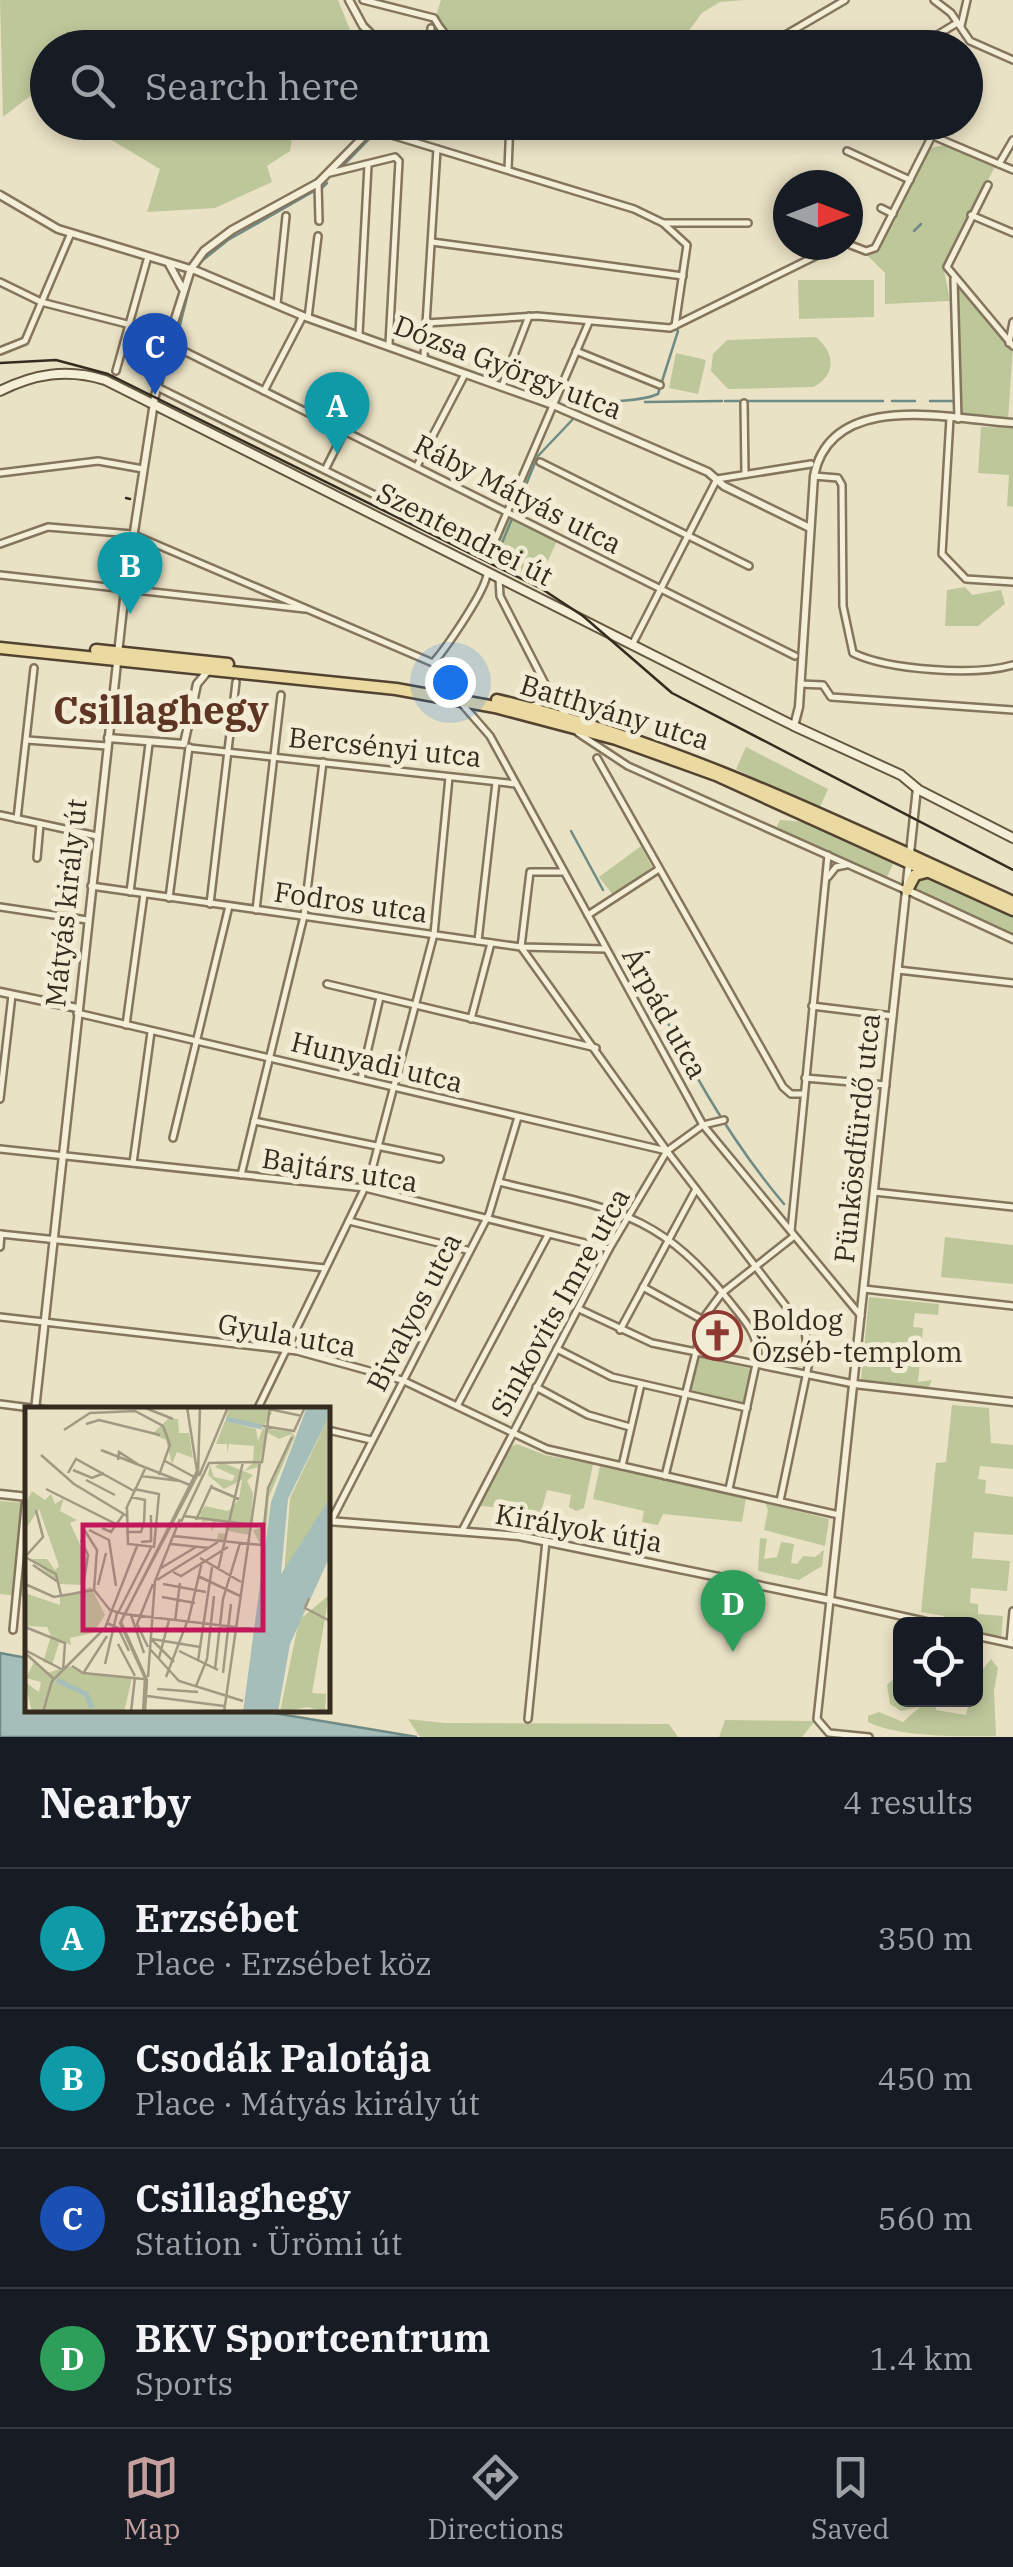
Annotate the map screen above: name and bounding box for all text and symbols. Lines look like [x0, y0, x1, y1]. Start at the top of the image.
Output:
search box [30, 30, 983, 140]
icon: search [65, 58, 120, 113]
text: Search here [145, 61, 359, 110]
north arrow [773, 170, 863, 260]
street label: Dózsa György utca [389, 306, 628, 427]
pin: C [122, 312, 188, 395]
pin: A [304, 372, 370, 454]
street label: Ráby Mátyás utca [408, 425, 628, 562]
street label: Szentendrei út [371, 473, 560, 594]
pin: B [98, 532, 162, 614]
your location [425, 657, 476, 708]
street label: Batthyány utca [516, 665, 714, 758]
district label: Csillaghegy [53, 685, 269, 734]
street label: Bercsényi utca [287, 718, 483, 775]
street label: Mátyás király út [36, 797, 95, 1009]
street label: Fodros utca [272, 872, 430, 931]
street label: Árpád utca [614, 940, 717, 1085]
street label: Pünkösdfürdő utca [825, 1011, 888, 1265]
street label: Hunyadi utca [287, 1022, 467, 1101]
street label: Bajtárs utca [260, 1139, 421, 1200]
street label: Sinkovits Imre utca [481, 1181, 638, 1423]
street label: Bivalyos utca [358, 1226, 469, 1397]
place label: Boldog Özséb-templom [752, 1301, 963, 1370]
street label: Gyula utca [215, 1304, 359, 1365]
church icon: Boldog Özséb-templom [691, 1310, 743, 1362]
inset map [25, 1407, 330, 1712]
street label: Királyok útja [493, 1495, 666, 1560]
pin: D [700, 1570, 766, 1652]
map controls [893, 1617, 983, 1707]
button: locate [893, 1617, 983, 1707]
text: Nearby [40, 1775, 191, 1830]
text: 4 results [843, 1781, 973, 1823]
text: Erzsébet [135, 1893, 299, 1942]
text: A [61, 1917, 84, 1959]
text: 350 m [877, 1917, 973, 1959]
text: Place · Erzsébet köz [135, 1942, 432, 1984]
text: Csodák Palotája [135, 2033, 432, 2082]
text: B [61, 2057, 84, 2099]
text: 450 m [877, 2057, 973, 2099]
text: Place · Mátyás király út [135, 2082, 480, 2124]
text: Csillaghegy [135, 2173, 351, 2222]
text: C [62, 2197, 83, 2239]
text: 560 m [877, 2197, 973, 2239]
text: Station · Ürömi út [135, 2222, 402, 2264]
text: BKV Sportcentrum [135, 2313, 490, 2362]
text: D [60, 2337, 85, 2379]
text: 1.4 km [869, 2337, 973, 2379]
text: Sports [135, 2362, 233, 2404]
tab: Map [124, 2450, 180, 2547]
tab: Directions [427, 2450, 564, 2547]
tab: Saved [811, 2450, 889, 2547]

